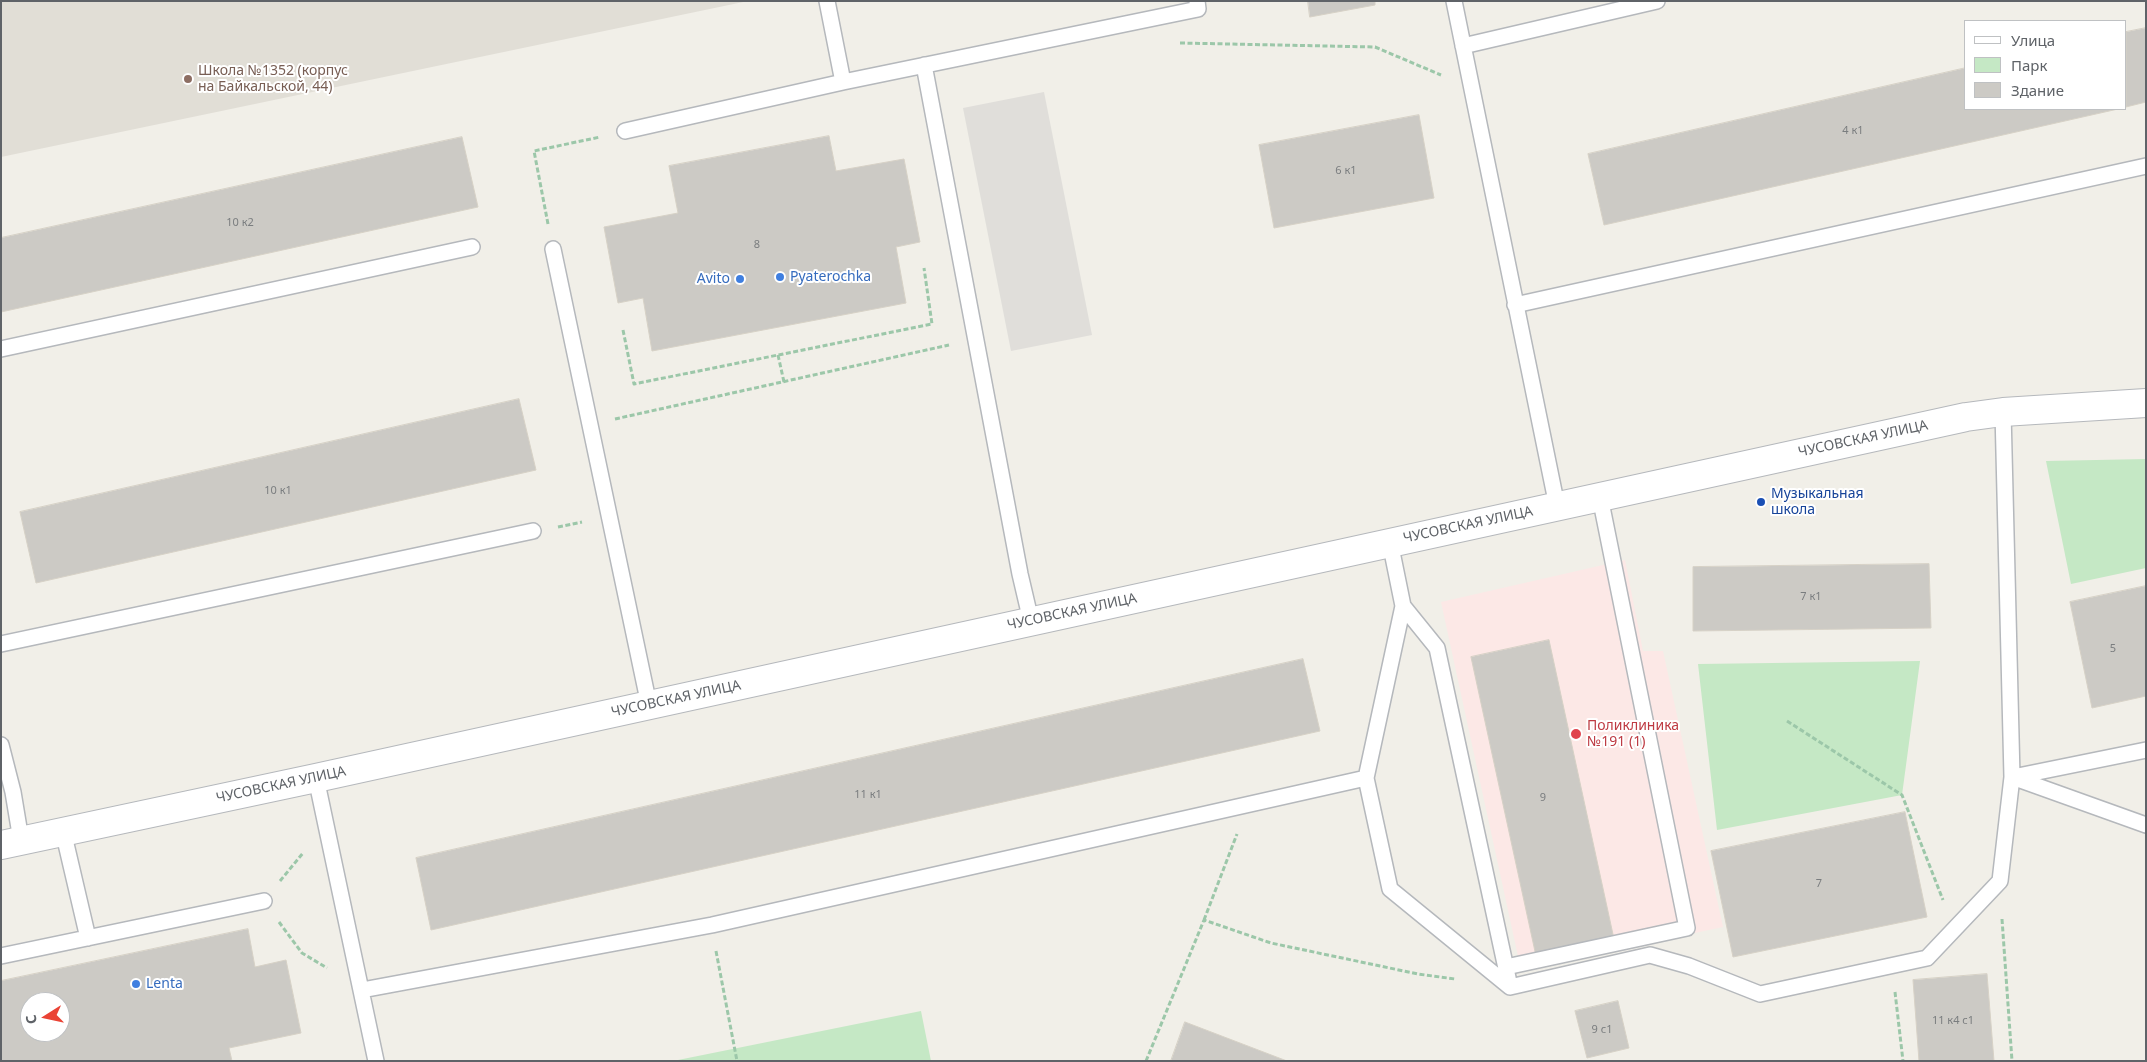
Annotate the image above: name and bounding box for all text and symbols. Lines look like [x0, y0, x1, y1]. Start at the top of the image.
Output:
legend [1964, 20, 2127, 110]
text: Улица [2011, 30, 2055, 50]
text: Парк [2011, 55, 2047, 75]
place label: Школа №1352 (корпус на Байкальской, 44) [198, 63, 348, 95]
marker: Школа №1352 (корпус на Байкальской, 44) [182, 73, 194, 85]
text: Здание [2011, 80, 2064, 100]
house number: 4 к1 [1842, 124, 1864, 138]
house number: 6 к1 [1335, 164, 1357, 178]
house number: 10 к2 [226, 216, 254, 230]
house number: 8 [754, 238, 760, 252]
place label: Pyaterochka [790, 269, 871, 285]
place label: Avito [697, 271, 730, 287]
marker: Pyaterochka [774, 271, 786, 283]
marker: Avito [734, 273, 746, 285]
street label: ЧУСОВСКАЯ УЛИЦА [1797, 417, 1929, 461]
house number: 10 к1 [264, 484, 292, 498]
place label: Музыкальная школа [1771, 486, 1864, 518]
marker: Музыкальная школа [1755, 496, 1767, 508]
street label: ЧУСОВСКАЯ УЛИЦА [1402, 503, 1534, 547]
street label: ЧУСОВСКАЯ УЛИЦА [1006, 590, 1138, 634]
house number: 7 к1 [1800, 590, 1822, 604]
house number: 5 [2110, 642, 2116, 656]
street label: ЧУСОВСКАЯ УЛИЦА [610, 677, 742, 721]
place label: Поликлиника №191 (1) [1587, 718, 1679, 750]
marker: Поликлиника №191 (1) [1569, 727, 1583, 741]
street label: ЧУСОВСКАЯ УЛИЦА [215, 763, 347, 807]
house number: 11 к1 [854, 788, 882, 802]
house number: 9 [1540, 791, 1546, 805]
house number: 7 [1816, 877, 1822, 891]
place label: Lenta [146, 976, 183, 992]
marker: Lenta [130, 978, 142, 990]
north arrow [20, 992, 70, 1042]
text: С [21, 1013, 41, 1026]
house number: 11 к4 с1 [1932, 1014, 1974, 1028]
house number: 9 с1 [1592, 1023, 1612, 1037]

